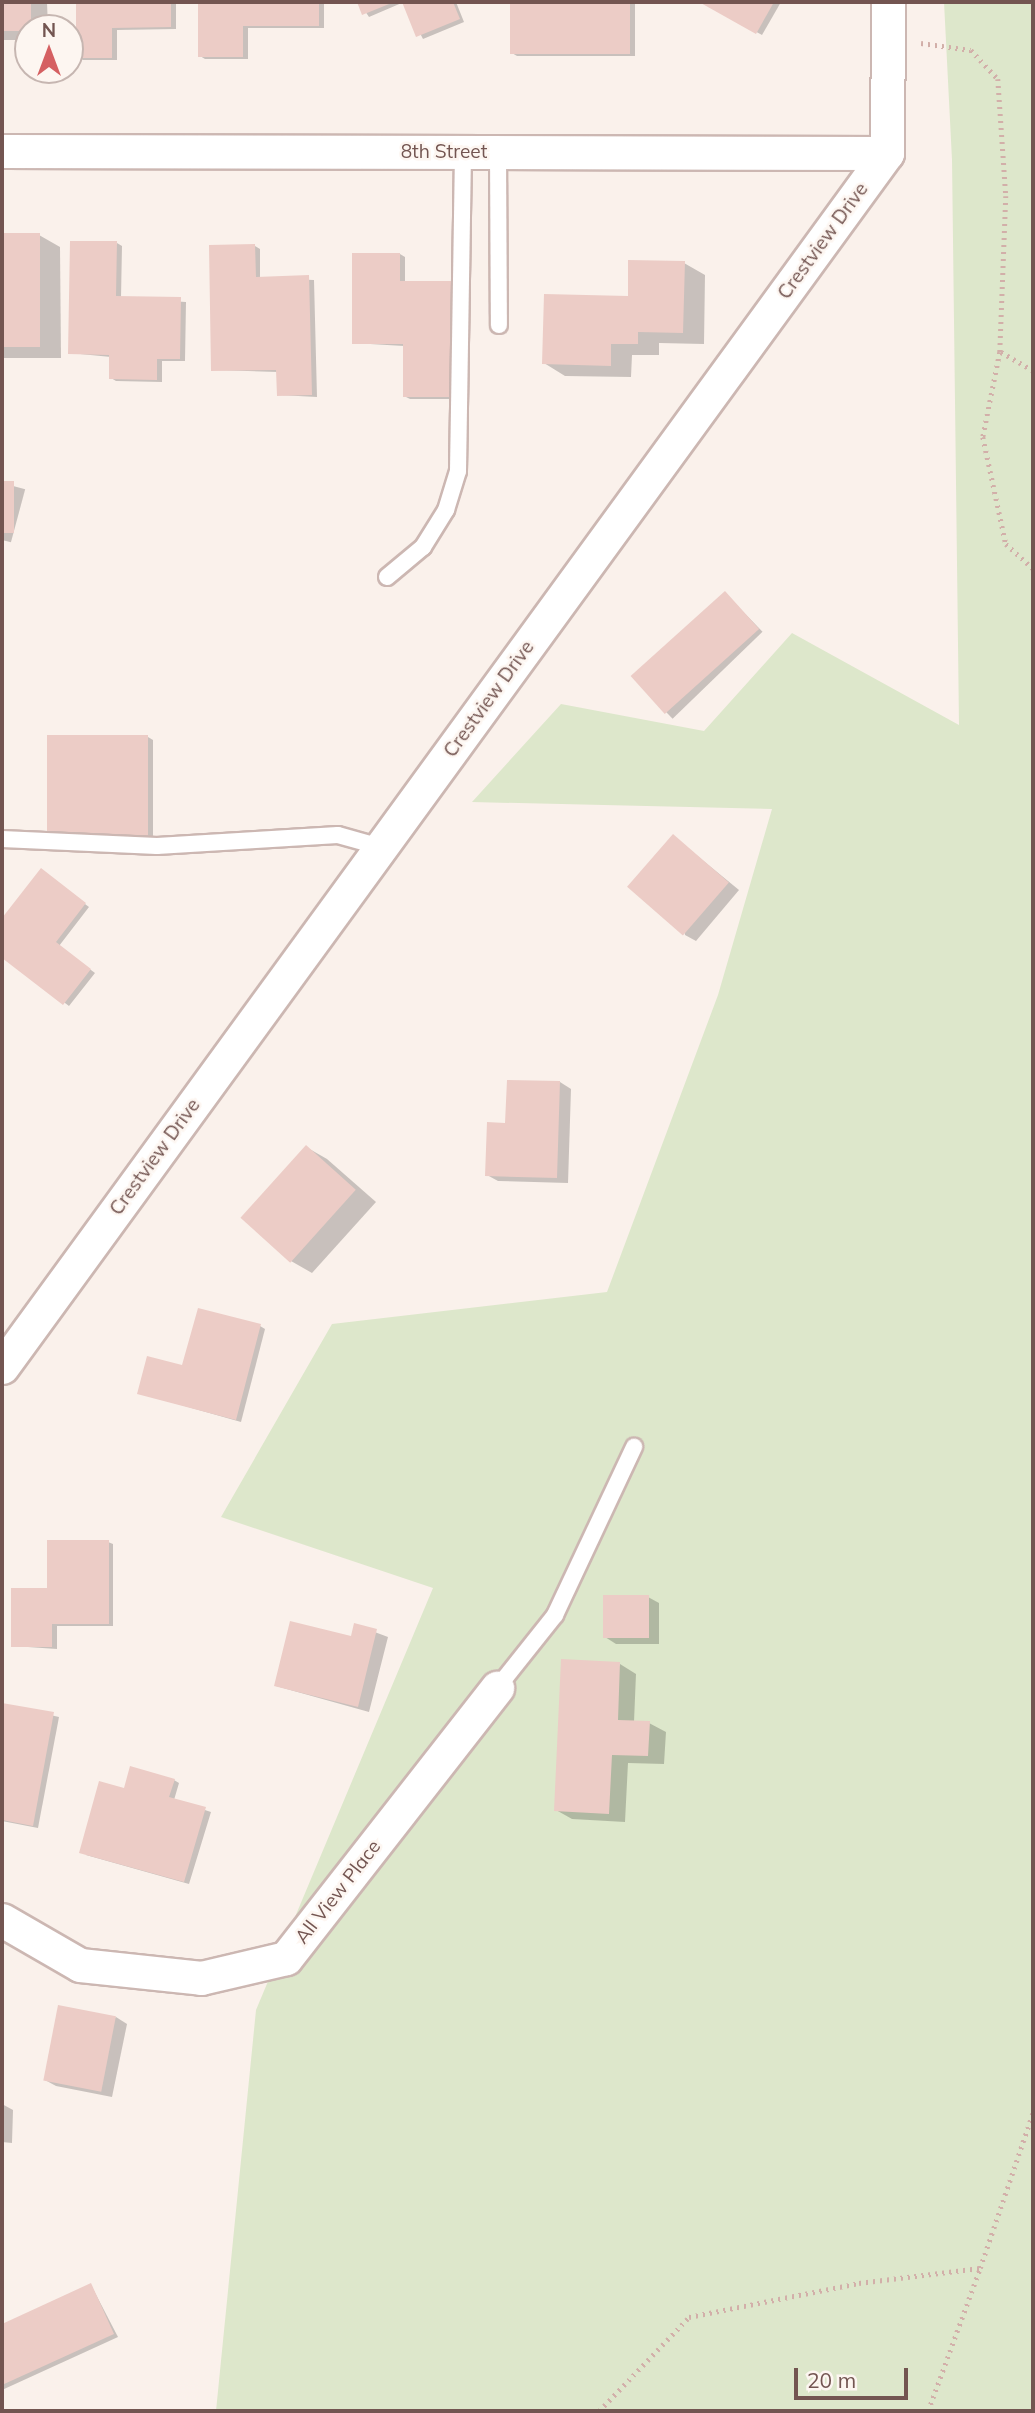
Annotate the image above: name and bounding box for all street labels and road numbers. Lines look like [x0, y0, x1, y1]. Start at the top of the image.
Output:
street label: 8th Street [401, 141, 487, 163]
street label: Crestview Drive [773, 178, 873, 304]
street label: Crestview Drive [439, 636, 539, 762]
street label: Crestview Drive [105, 1094, 205, 1220]
street label: All View Place [290, 1836, 386, 1948]

